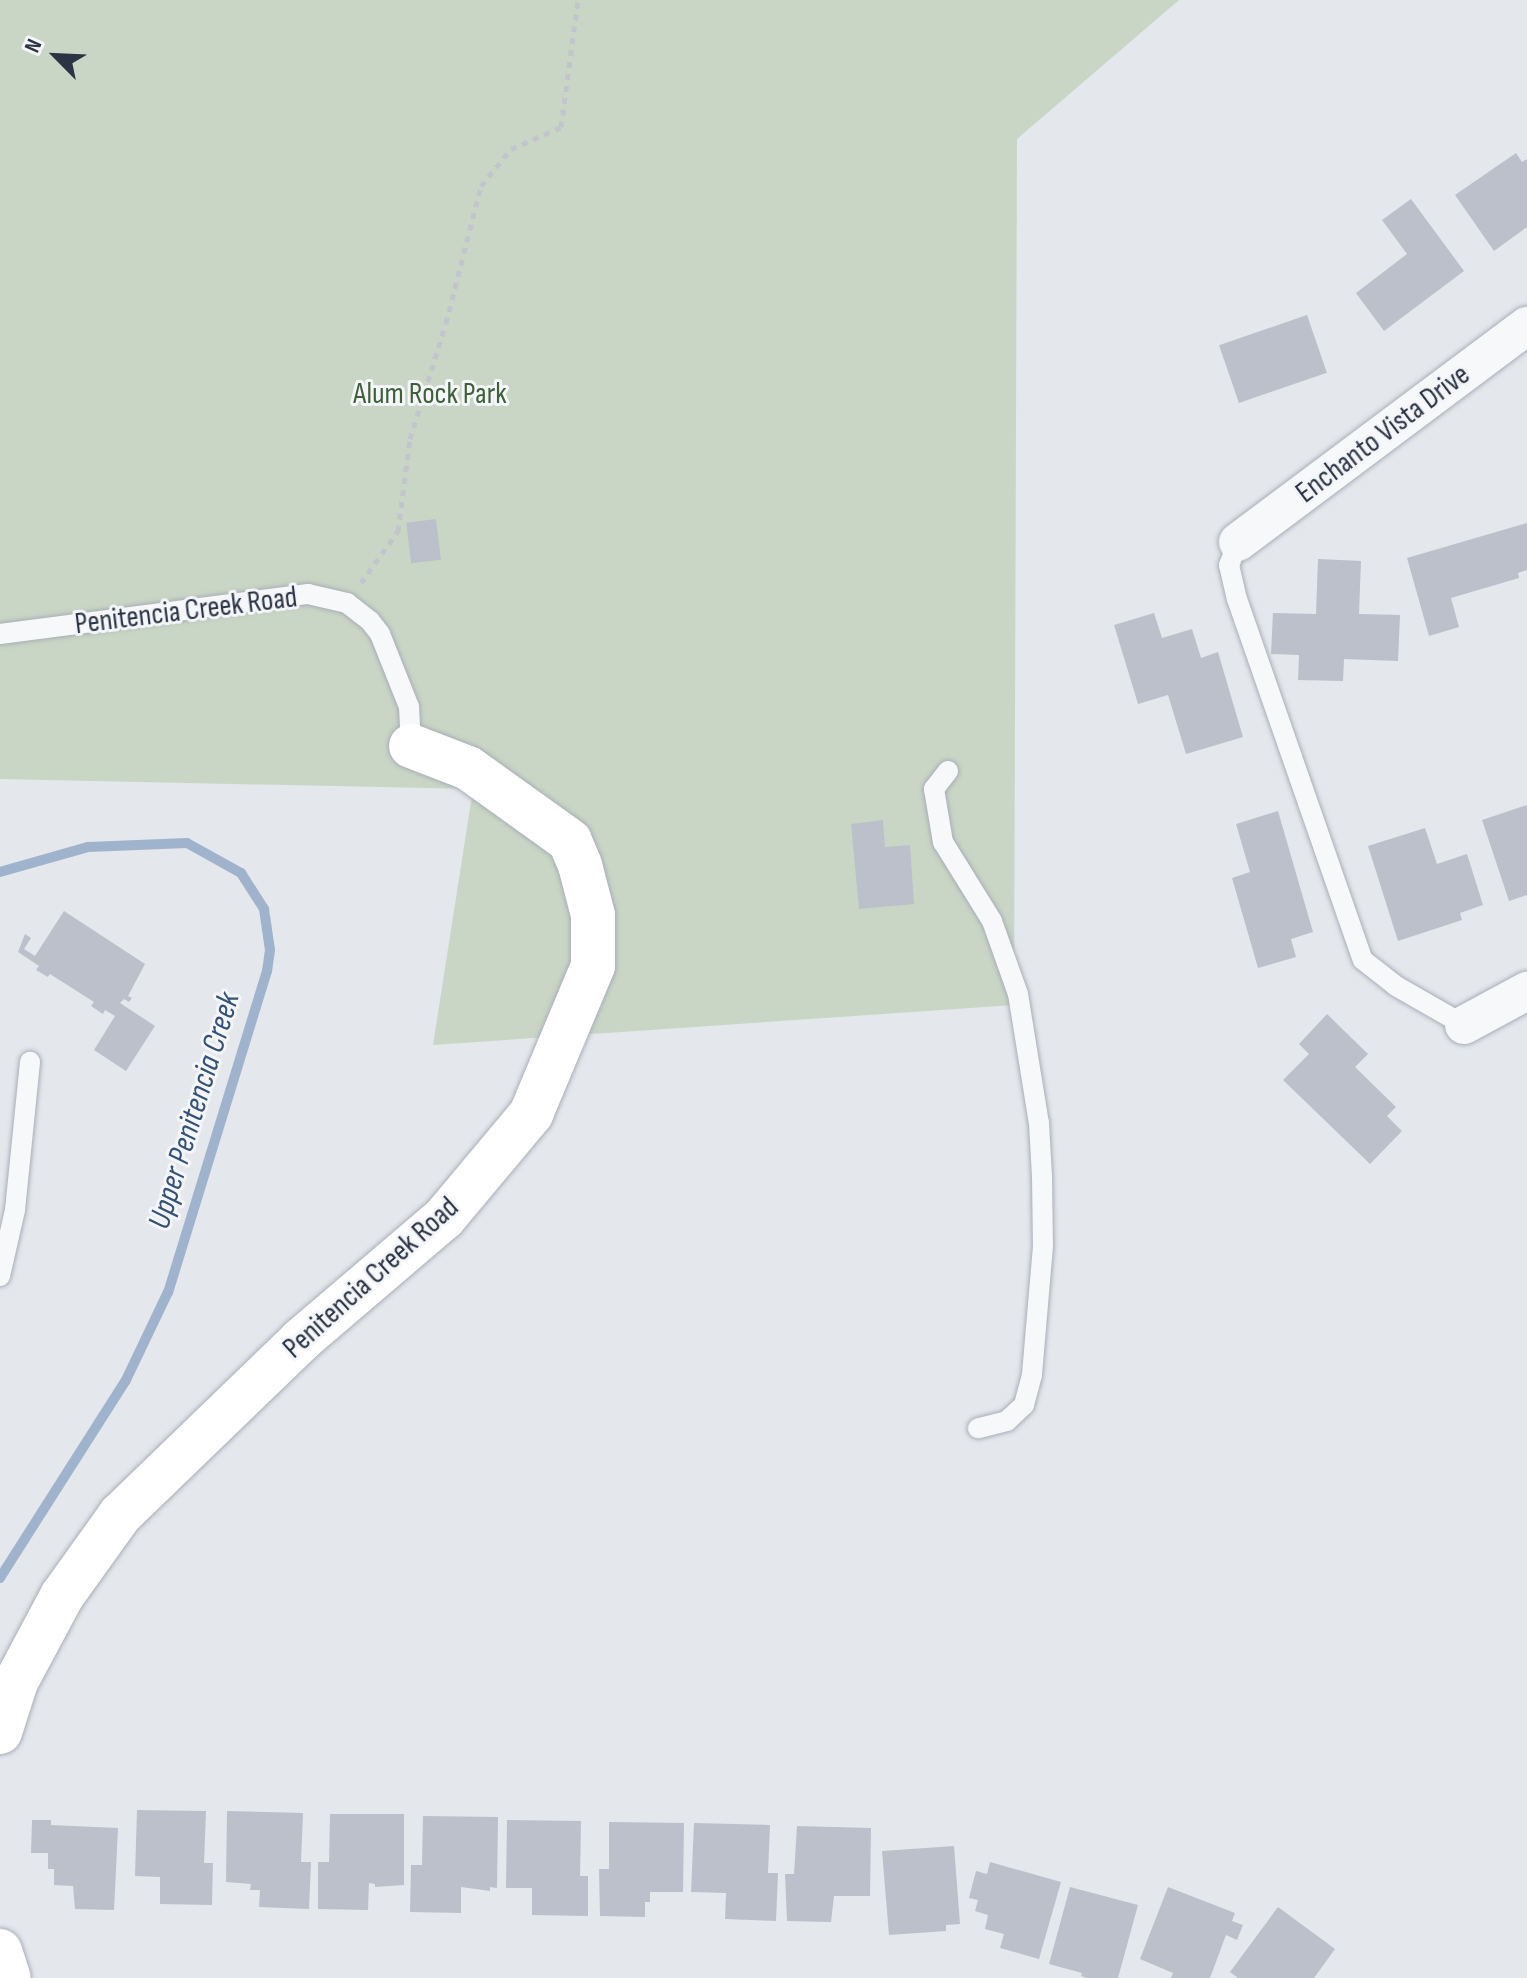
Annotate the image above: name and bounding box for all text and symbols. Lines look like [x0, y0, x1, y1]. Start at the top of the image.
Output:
north arrow [16, 16, 96, 96]
text: N [19, 35, 48, 57]
street label: Enchanto Vista Drive [1289, 357, 1477, 511]
park label: Alum Rock Park [353, 376, 507, 412]
street label: Penitencia Creek Road [73, 580, 299, 642]
water label: Upper Penitencia Creek [141, 988, 249, 1234]
street label: Penitencia Creek Road [276, 1190, 466, 1366]

